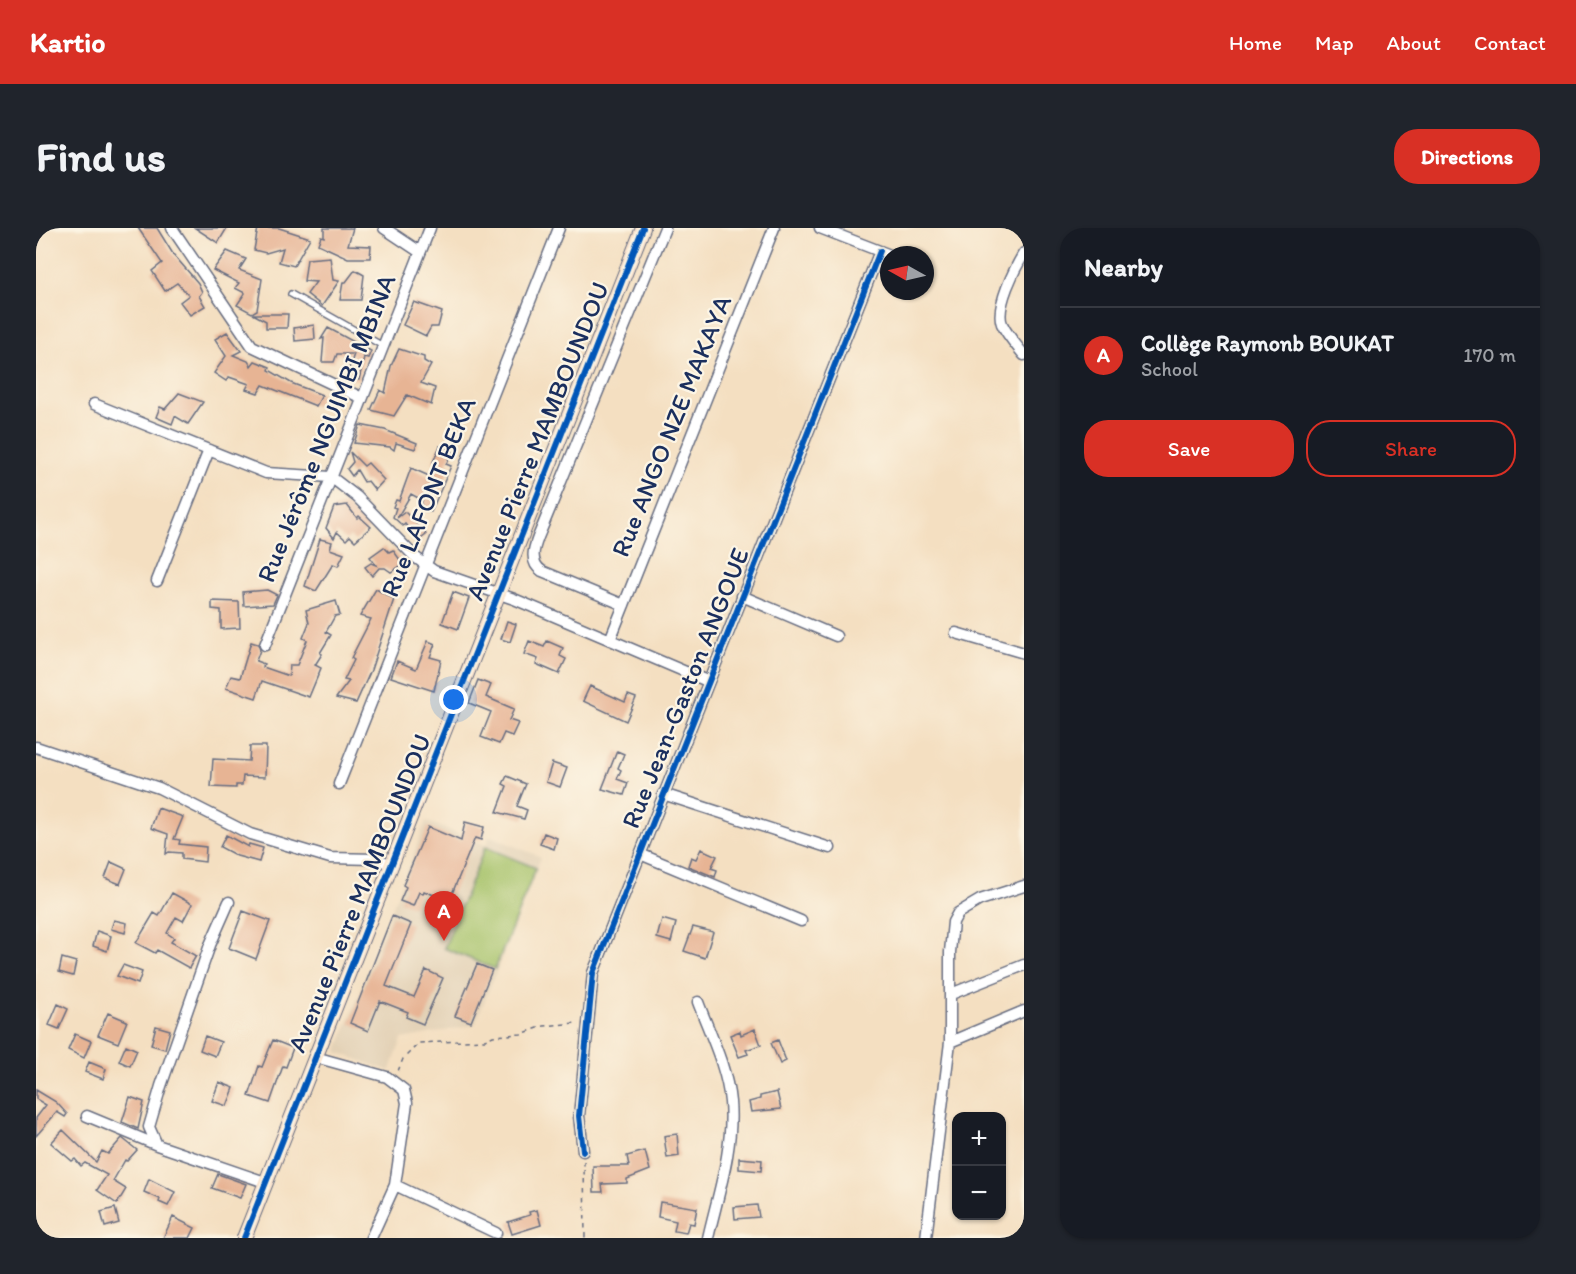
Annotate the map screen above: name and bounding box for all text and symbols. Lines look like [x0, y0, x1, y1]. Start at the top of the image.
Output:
text: Kartio [30, 25, 105, 59]
text: Home [1229, 30, 1282, 55]
text: Map [1315, 30, 1354, 55]
text: About [1387, 30, 1441, 55]
text: Contact [1474, 30, 1546, 55]
button: Directions [1394, 129, 1540, 184]
text: Find us [36, 131, 166, 182]
north arrow [880, 246, 934, 300]
text: Nearby [1084, 251, 1163, 283]
street label: Rue Jérôme NGUIMBI MBINA [249, 269, 403, 587]
street label: Avenue Pierre MAMBOUNDOU [458, 277, 616, 605]
street label: Rue ANGO NZE MAKAYA [604, 290, 738, 561]
text: Collège Raymonb BOUKAT [1141, 330, 1394, 357]
text: A [1097, 343, 1110, 367]
text: 170 m [1463, 343, 1516, 367]
text: School [1141, 357, 1198, 381]
street label: Rue LAFONT BEKA [373, 392, 483, 602]
button: Save [1084, 420, 1294, 477]
button: Share [1306, 420, 1516, 477]
street label: Rue Jean-Gaston ANGOUE [614, 543, 756, 833]
your location [439, 685, 468, 714]
street label: Avenue Pierre MAMBOUNDOU [280, 729, 438, 1057]
pin: A [424, 892, 464, 941]
map controls [952, 1112, 1006, 1220]
button: + [952, 1112, 1006, 1166]
button: − [952, 1166, 1006, 1220]

